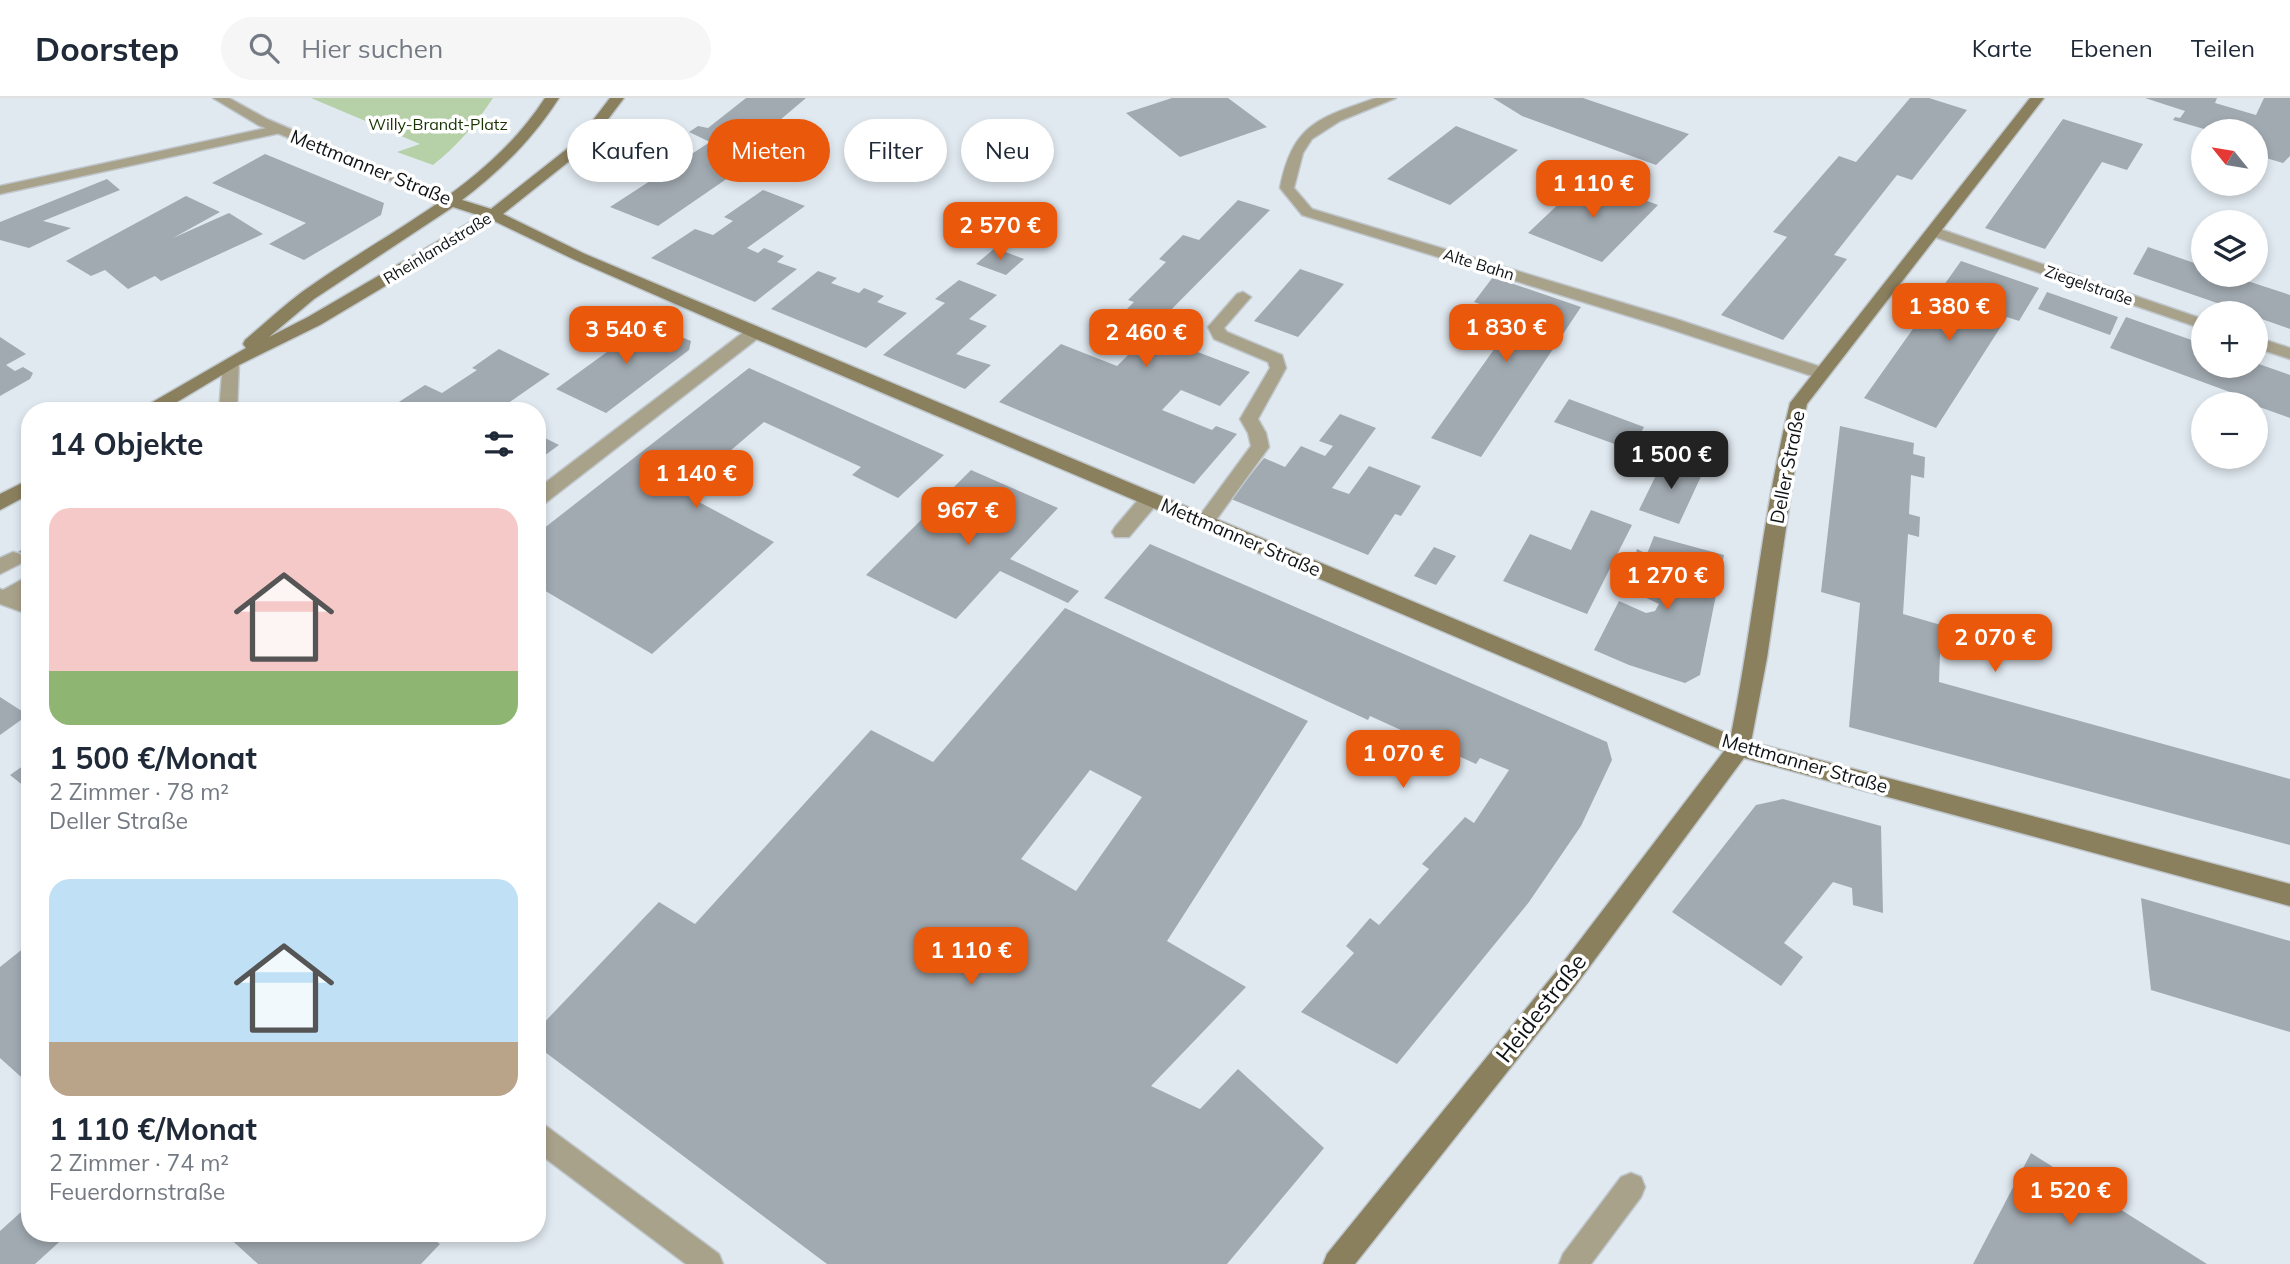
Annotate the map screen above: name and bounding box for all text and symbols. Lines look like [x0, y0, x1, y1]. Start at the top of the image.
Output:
search box [221, 17, 711, 80]
text: Doorstep [35, 28, 179, 69]
icon: search [245, 29, 283, 67]
text: Hier suchen [301, 32, 443, 65]
text: Karte [1972, 33, 2032, 63]
text: Ebenen [2070, 33, 2153, 63]
text: Teilen [2191, 33, 2255, 63]
park label: Willy-Brandt-Platz [368, 114, 508, 134]
chip: Kaufen [567, 119, 693, 182]
chip: Mieten [707, 119, 830, 182]
chip: Filter [844, 119, 947, 182]
chip: Neu [961, 119, 1054, 182]
north arrow [2191, 119, 2268, 196]
map controls [2191, 119, 2268, 469]
street label: Mettmanner Straße [287, 124, 455, 210]
pin: 1 110 € [1528, 160, 1658, 220]
text: 1 110 € [1552, 168, 1634, 197]
pin: 2 570 € [935, 202, 1065, 262]
street label: Rheinlandstraße [379, 208, 495, 288]
text: 2 570 € [959, 210, 1041, 239]
button: layers [2191, 210, 2268, 287]
street label: Alte Bahn [1441, 244, 1517, 284]
street label: Ziegelstraße [2042, 261, 2136, 309]
pin: 1 380 € [1884, 284, 2014, 343]
text: 1 380 € [1908, 291, 1990, 320]
button: + [2191, 301, 2268, 378]
pin: 1 830 € [1441, 304, 1571, 364]
pin: 3 540 € [561, 306, 691, 366]
pin: 2 460 € [1081, 310, 1211, 369]
text: 1 830 € [1465, 312, 1547, 341]
text: 3 540 € [585, 314, 667, 343]
text: 2 460 € [1105, 317, 1187, 346]
button: − [2191, 392, 2268, 469]
street label: Deller Straße [1764, 408, 1810, 526]
text: 14 Objekte [49, 425, 203, 463]
icon: filters [480, 425, 518, 463]
pin: 1 500 € [1606, 432, 1736, 491]
text: 1 500 € [1630, 439, 1712, 468]
pin: 1 140 € [631, 450, 761, 510]
text: 1 140 € [655, 458, 737, 487]
pin: 967 € [919, 488, 1017, 547]
street label: Mettmanner Straße [1157, 492, 1325, 582]
text: 967 € [937, 495, 999, 524]
pin: 1 270 € [1602, 552, 1732, 612]
icon: home [221, 554, 347, 680]
text: 1 270 € [1626, 560, 1708, 589]
pin: 2 070 € [1930, 614, 2060, 674]
text: 2 070 € [1954, 622, 2036, 651]
street label: Mettmanner Straße [1719, 728, 1891, 798]
pin: 1 070 € [1338, 730, 1468, 790]
text: 1 070 € [1362, 738, 1444, 767]
text: 1 500 €/Monat [49, 739, 257, 777]
text: 2 Zimmer · 78 m² [49, 777, 229, 806]
text: Deller Straße [49, 806, 188, 835]
icon: home [221, 925, 347, 1051]
pin: 1 110 € [906, 928, 1036, 987]
text: 1 110 € [930, 935, 1012, 964]
street label: Heidestraße [1489, 947, 1592, 1068]
text: 1 110 €/Monat [49, 1110, 257, 1148]
text: 2 Zimmer · 74 m² [49, 1148, 229, 1177]
pin: 1 520 € [2005, 1168, 2135, 1227]
text: 1 520 € [2029, 1175, 2111, 1204]
text: Feuerdornstraße [49, 1177, 225, 1206]

